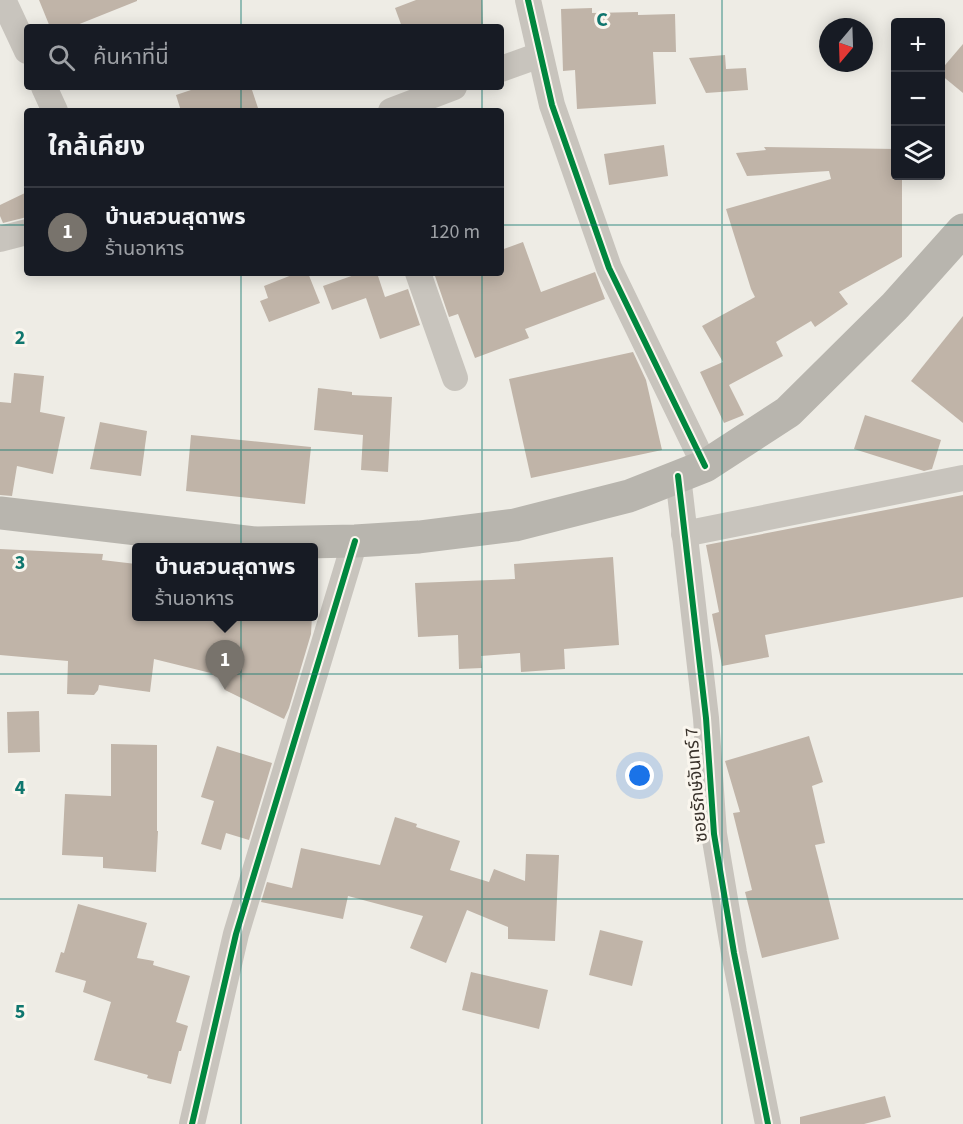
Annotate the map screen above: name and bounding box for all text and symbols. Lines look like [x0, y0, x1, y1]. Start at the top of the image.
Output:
text: C [596, 6, 608, 34]
north arrow [819, 18, 873, 72]
map controls [891, 18, 945, 180]
button: + [891, 18, 945, 72]
search box [24, 24, 504, 90]
icon: search [45, 41, 78, 74]
text: ค้นหาที่นี่ [93, 41, 169, 73]
button: − [891, 72, 945, 126]
button: layers [891, 126, 945, 180]
text: ใกล้เคียง [48, 128, 145, 165]
text: บ้านสวนสุดาพร [105, 201, 246, 233]
text: 1 [62, 218, 73, 246]
text: 120 m [430, 218, 480, 246]
text: ร้านอาหาร [105, 235, 184, 263]
text: 2 [15, 324, 25, 352]
popup [132, 543, 318, 621]
text: 3 [15, 549, 25, 577]
text: บ้านสวนสุดาพร [155, 551, 295, 583]
text: ร้านอาหาร [155, 585, 234, 613]
pin: 1 [206, 640, 244, 690]
street label: ซอยรักษ์จันทร์ 7 [679, 727, 714, 843]
your location [625, 761, 654, 790]
text: 4 [15, 774, 26, 802]
text: 5 [15, 998, 25, 1026]

